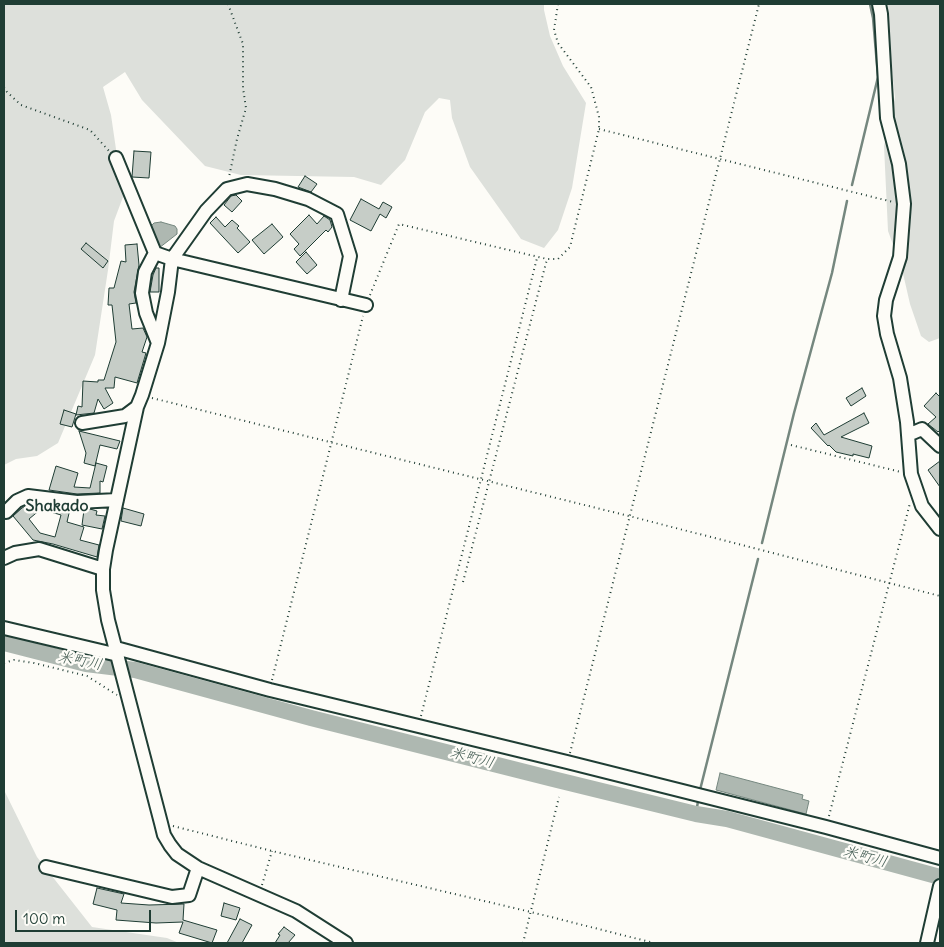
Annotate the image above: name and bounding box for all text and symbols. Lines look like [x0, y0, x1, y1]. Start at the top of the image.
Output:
district label: Shakado [26, 496, 88, 516]
water label: 米町川 [56, 648, 104, 674]
water label: 米町川 [448, 743, 496, 773]
water label: 米町川 [841, 842, 889, 872]
scale bar [18, 900, 154, 932]
text: 100 m [23, 909, 65, 928]

